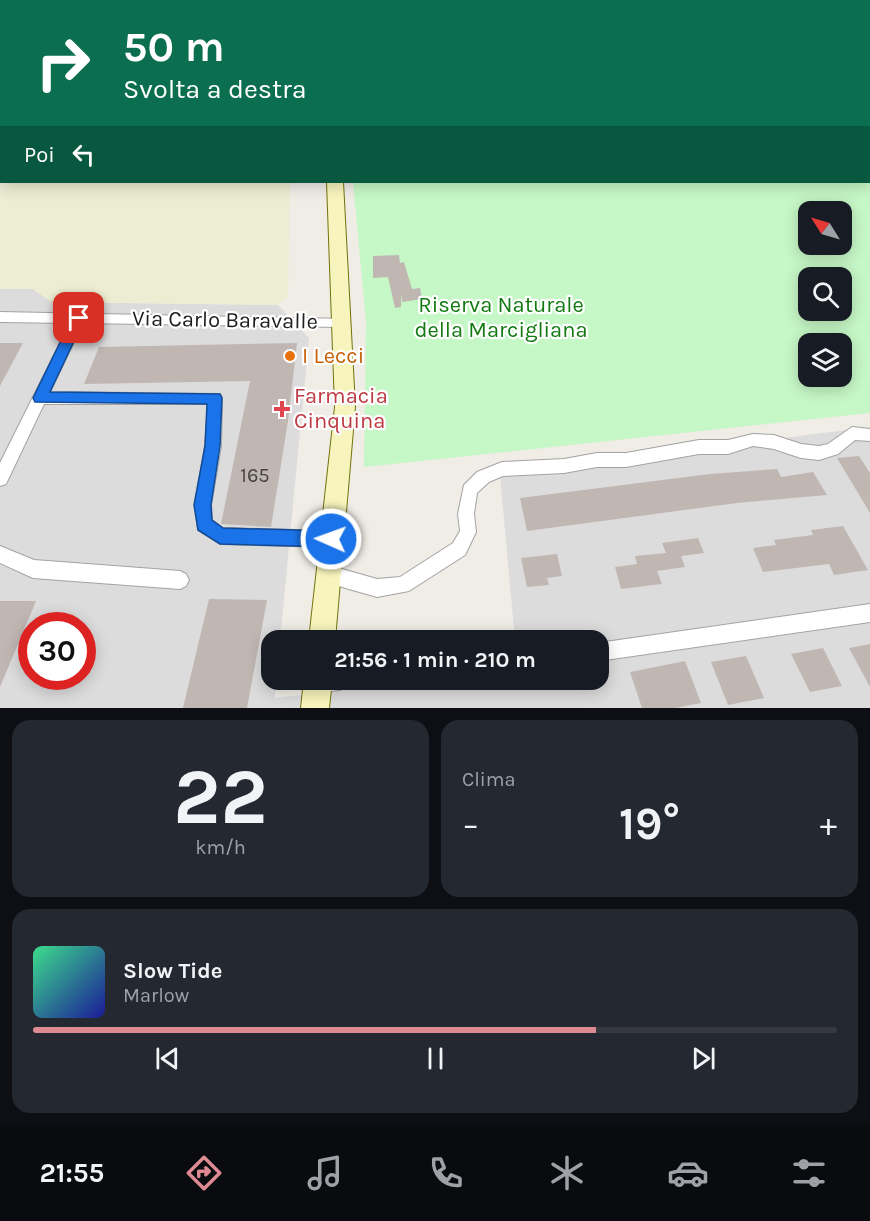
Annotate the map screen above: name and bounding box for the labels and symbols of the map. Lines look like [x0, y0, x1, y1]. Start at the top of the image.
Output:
north arrow [798, 201, 852, 255]
pin [53, 292, 104, 343]
park label: Riserva Naturale della Marcigliana [414, 292, 588, 343]
street label: Via Carlo Baravalle [132, 305, 318, 335]
place label: I Lecci [302, 343, 364, 369]
marker: I Lecci [283, 349, 297, 363]
place label: Farmacia Cinquina [294, 383, 388, 434]
marker: Farmacia Cinquina [275, 402, 289, 416]
house number: 165 [240, 464, 270, 487]
position arrow [299, 507, 363, 571]
speed limit sign: 30 [18, 612, 96, 690]

